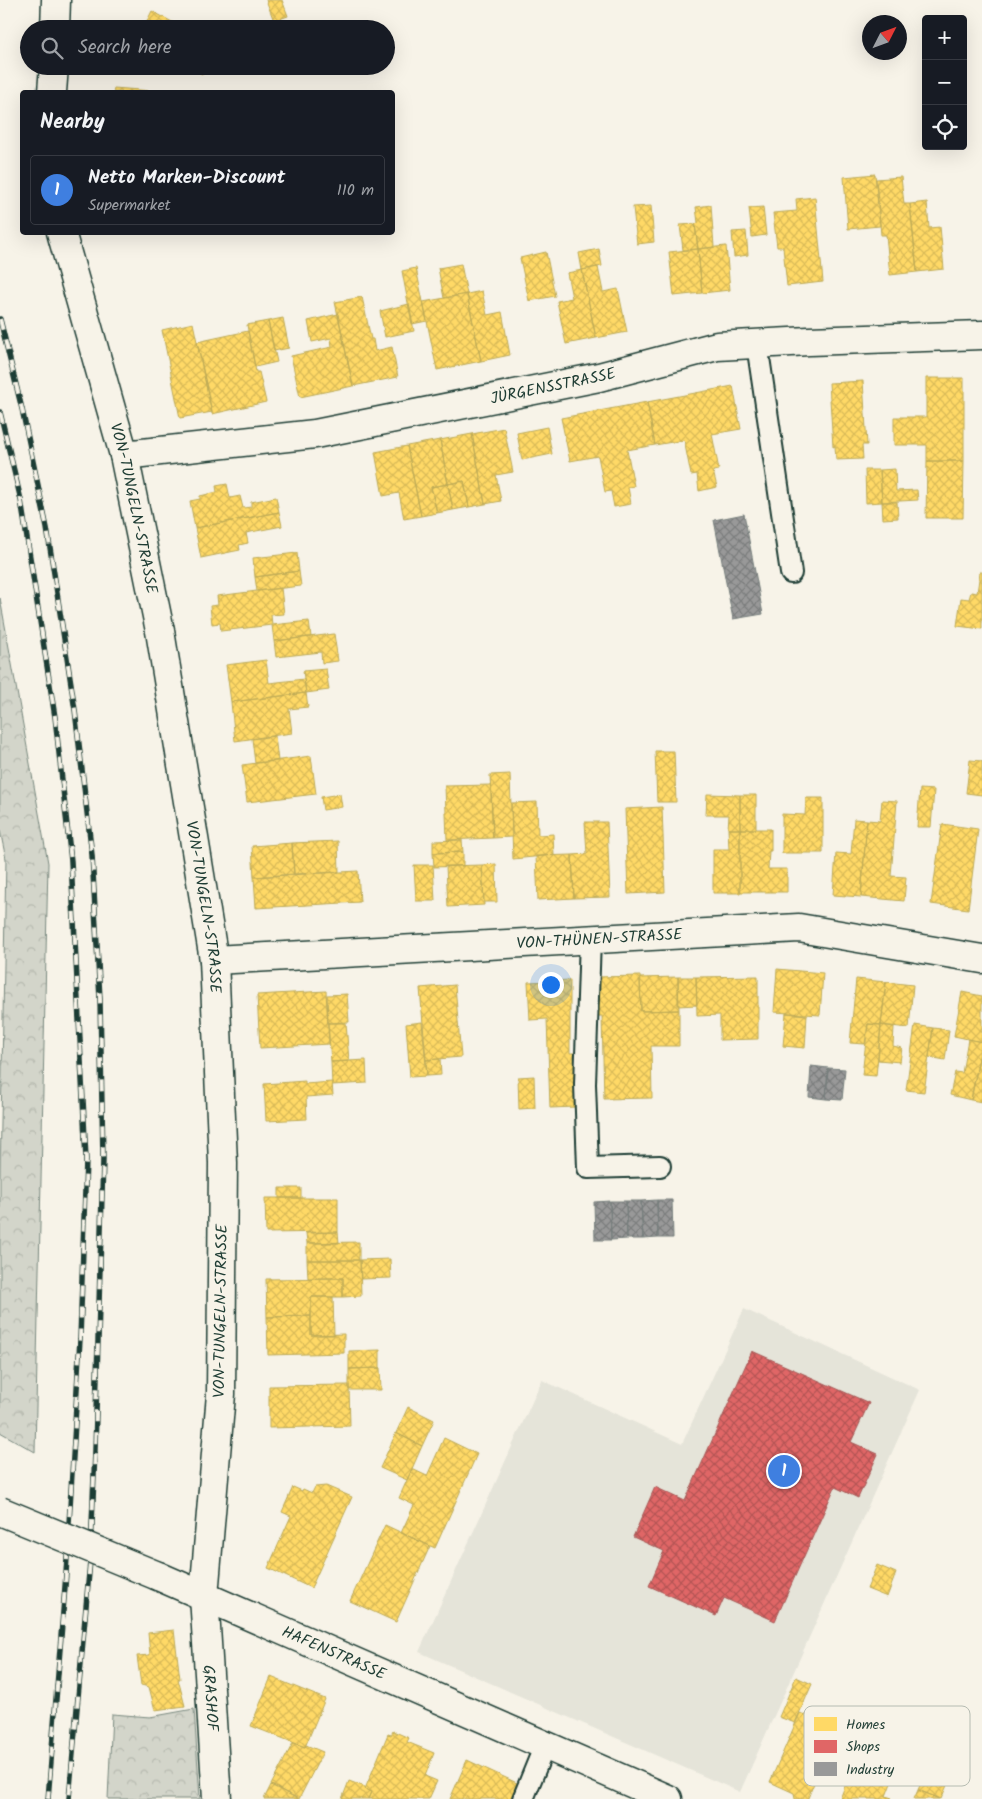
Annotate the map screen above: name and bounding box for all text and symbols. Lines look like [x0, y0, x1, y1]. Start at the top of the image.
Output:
north arrow [862, 15, 907, 60]
map controls [922, 15, 967, 150]
button: + [922, 15, 967, 60]
search box [20, 20, 395, 75]
text: Search here [78, 33, 172, 63]
icon: search [38, 34, 66, 62]
button: − [922, 60, 967, 105]
button: locate [922, 105, 967, 150]
text: Nearby [40, 106, 105, 139]
text: Netto Marken-Discount [88, 163, 285, 193]
text: 1 [55, 178, 59, 203]
text: 110 m [337, 178, 374, 203]
text: Supermarket [88, 193, 171, 218]
street label: JÜRGENSSTRASSE [488, 360, 619, 411]
street label: VON-TUNGELN-STRASSE [103, 420, 165, 597]
street label: VON-TUNGELN-STRASSE [179, 819, 228, 994]
street label: VON-THÜNEN-STRASSE [516, 922, 684, 956]
your location [538, 972, 564, 998]
street label: VON-TUNGELN-STRASSE [207, 1223, 235, 1398]
pin: 1 [768, 1452, 800, 1490]
street label: HAFENSTRASSE [278, 1619, 391, 1687]
street label: GRASHOF [196, 1664, 225, 1734]
legend [804, 1706, 970, 1786]
text: Homes [846, 1714, 885, 1736]
text: Shops [846, 1736, 880, 1758]
text: Industry [846, 1759, 895, 1781]

